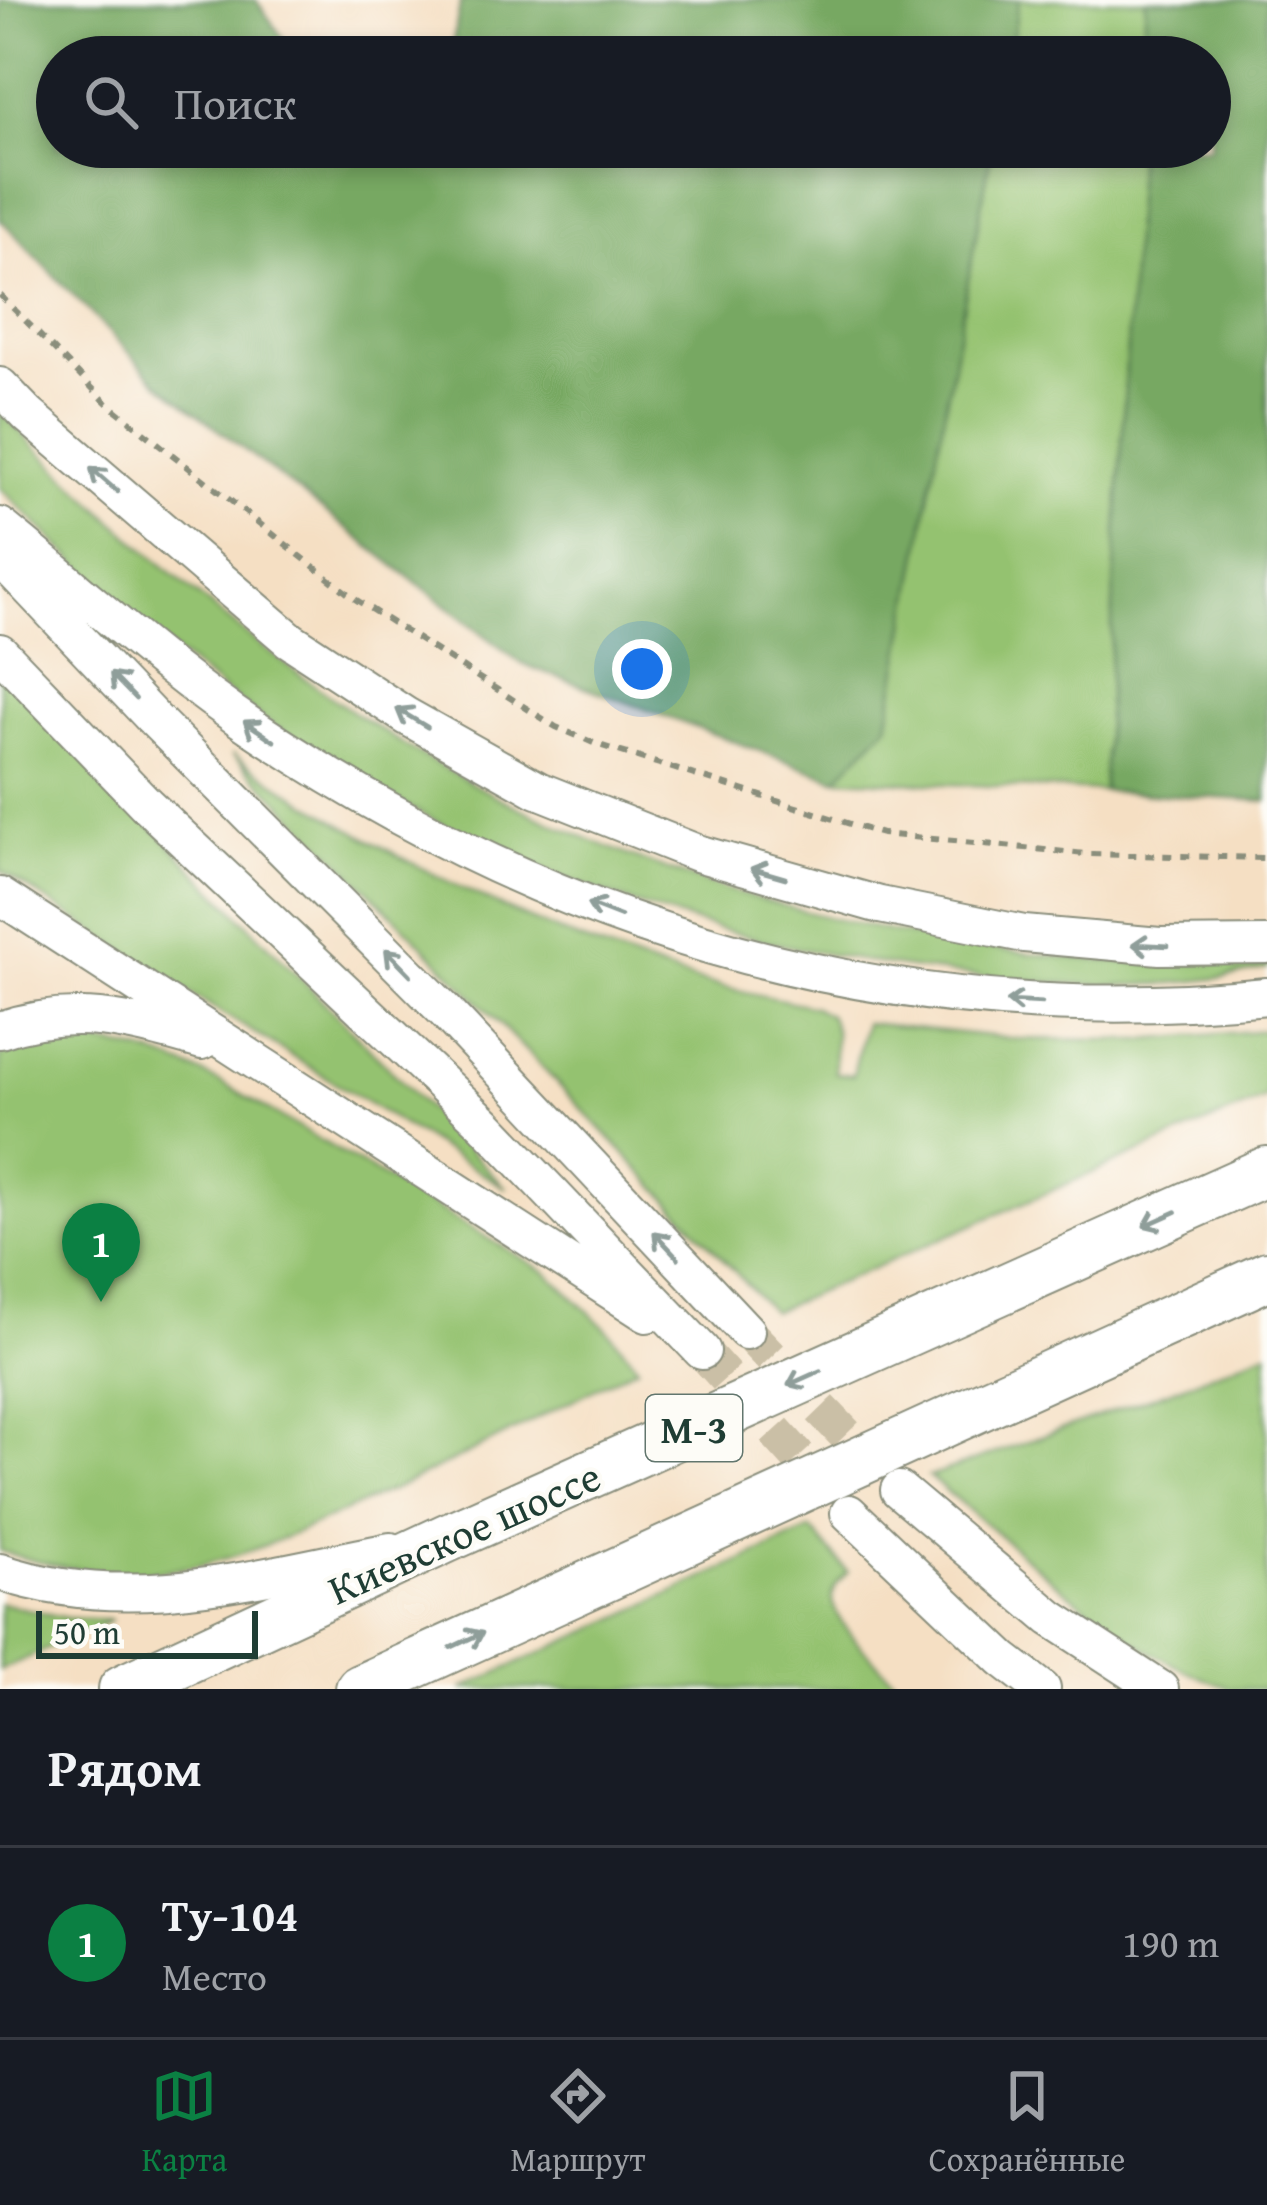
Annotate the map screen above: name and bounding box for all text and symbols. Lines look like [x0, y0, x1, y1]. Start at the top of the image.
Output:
search box [36, 36, 1231, 168]
icon: search [78, 69, 144, 135]
text: Поиск [174, 70, 296, 135]
one-way arrow [89, 467, 120, 495]
your location [612, 639, 672, 699]
one-way arrow [109, 671, 137, 701]
one-way arrow [395, 706, 430, 730]
one-way arrow [242, 719, 276, 744]
one-way arrow [750, 861, 788, 883]
one-way arrow [586, 898, 623, 920]
one-way arrow [1131, 933, 1170, 956]
one-way arrow [384, 948, 412, 977]
one-way arrow [1005, 990, 1044, 1013]
pin: 1 [62, 1203, 140, 1302]
one-way arrow [1143, 1210, 1179, 1232]
one-way arrow [652, 1231, 681, 1261]
one-way arrow [787, 1369, 823, 1391]
road number: М-3 [646, 1395, 742, 1461]
street label: Киевское шоссе [318, 1445, 610, 1619]
scale bar [36, 1605, 258, 1658]
text: 50 m [54, 1608, 120, 1656]
one-way arrow [448, 1628, 484, 1650]
text: Рядом [48, 1730, 202, 1805]
text: Ту-104 [162, 1882, 298, 1947]
text: 1 [77, 1914, 97, 1971]
text: 190 m [1122, 1914, 1219, 1971]
text: Место [162, 1947, 267, 2004]
tab: Карта [142, 2063, 227, 2183]
tab: Маршрут [510, 2063, 645, 2183]
tab: Сохранённые [929, 2063, 1125, 2183]

